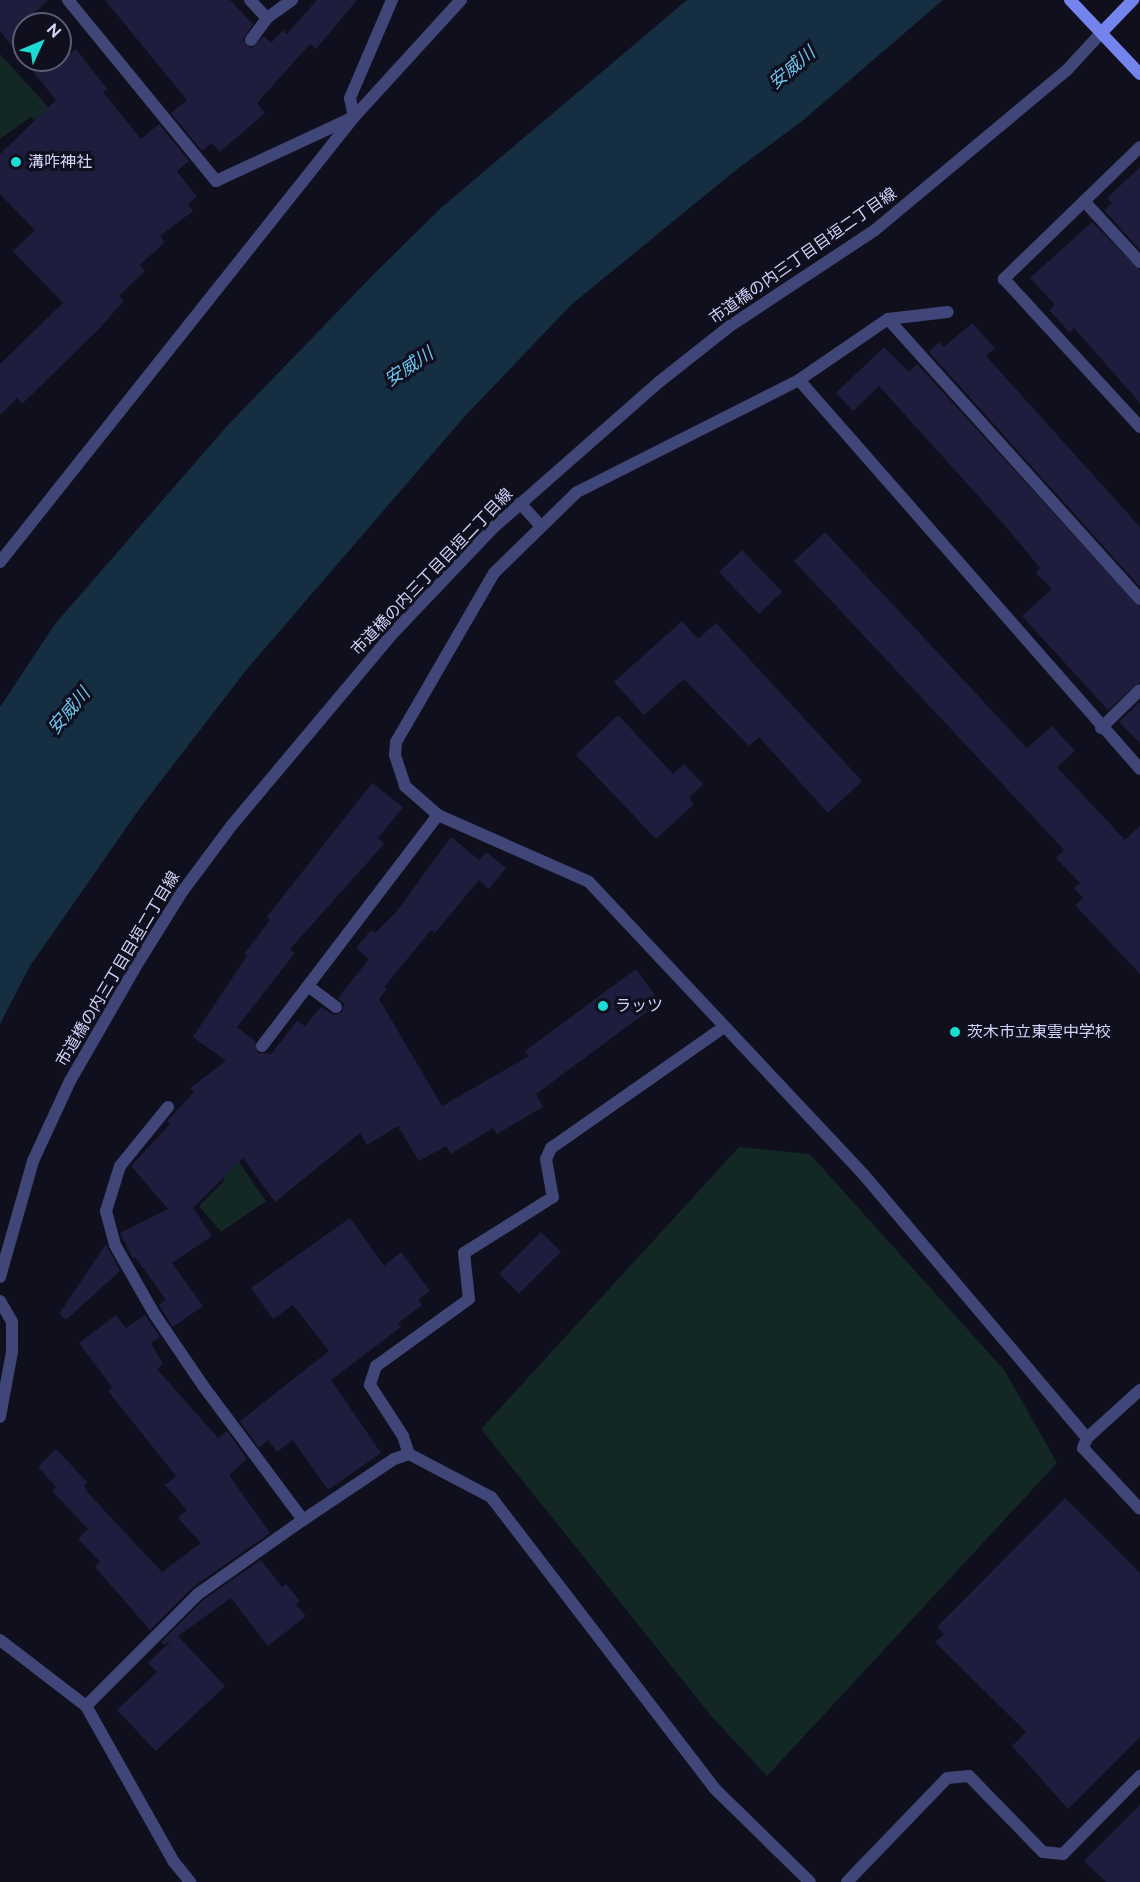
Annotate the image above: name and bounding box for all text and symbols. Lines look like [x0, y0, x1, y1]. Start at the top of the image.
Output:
north arrow [12, 12, 72, 72]
text: N [43, 20, 65, 42]
water label: 安威川 [764, 42, 820, 94]
place label: 溝咋神社 [28, 152, 92, 172]
marker: 溝咋神社 [9, 155, 23, 169]
street label: 市道橋の内三丁目目垣二丁目線 [706, 184, 900, 328]
water label: 安威川 [381, 343, 437, 391]
street label: 市道橋の内三丁目目垣二丁目線 [347, 485, 517, 659]
water label: 安威川 [43, 683, 95, 739]
street label: 市道橋の内三丁目目垣二丁目線 [52, 868, 184, 1070]
place label: ラッツ [615, 996, 663, 1016]
marker: ラッツ [596, 999, 610, 1013]
place label: 茨木市立東雲中学校 [967, 1022, 1111, 1042]
marker: 茨木市立東雲中学校 [948, 1025, 962, 1039]

